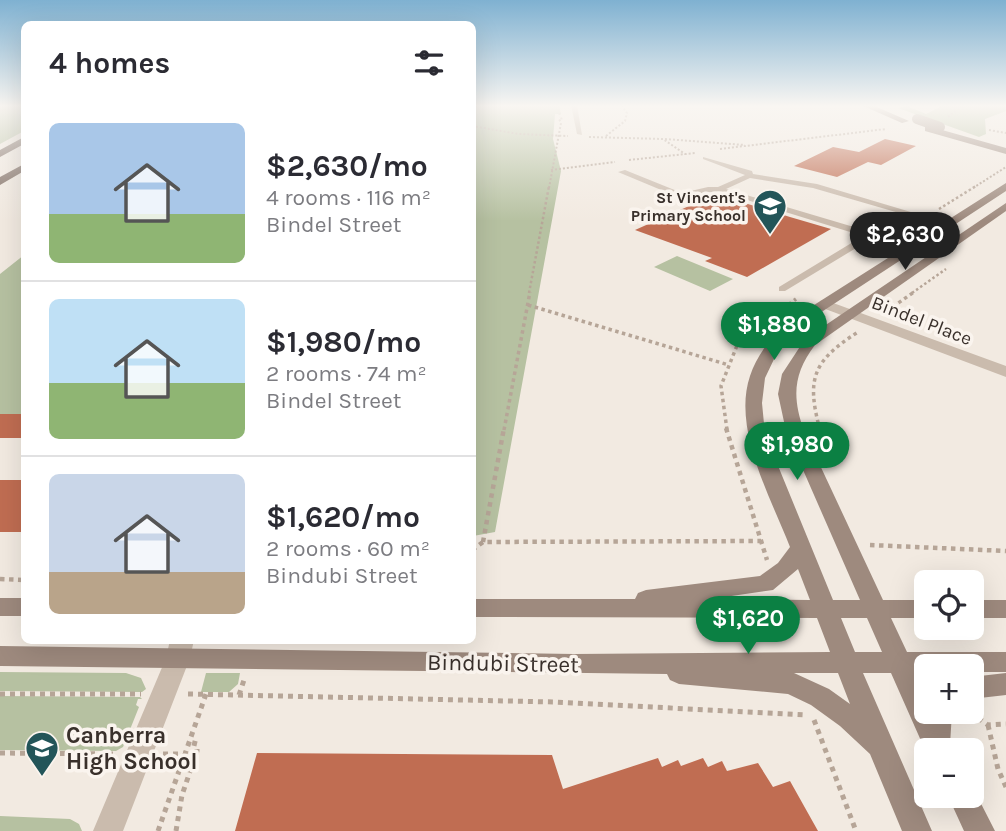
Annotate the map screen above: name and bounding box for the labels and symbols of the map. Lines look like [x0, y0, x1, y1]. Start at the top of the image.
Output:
school or university icon: St Vincent's Primary School [751, 187, 789, 236]
place label: St Vincent's Primary School [631, 188, 746, 225]
pin: $2,630 [848, 212, 962, 272]
street label: Bindel Place [868, 292, 975, 350]
pin: $1,880 [717, 302, 831, 362]
pin: $1,980 [740, 422, 854, 482]
pin: $1,620 [691, 596, 805, 656]
street label: Bindubi Street [427, 649, 579, 678]
place label: Canberra High School [66, 722, 198, 775]
school or university icon: Canberra High School [23, 729, 61, 778]

